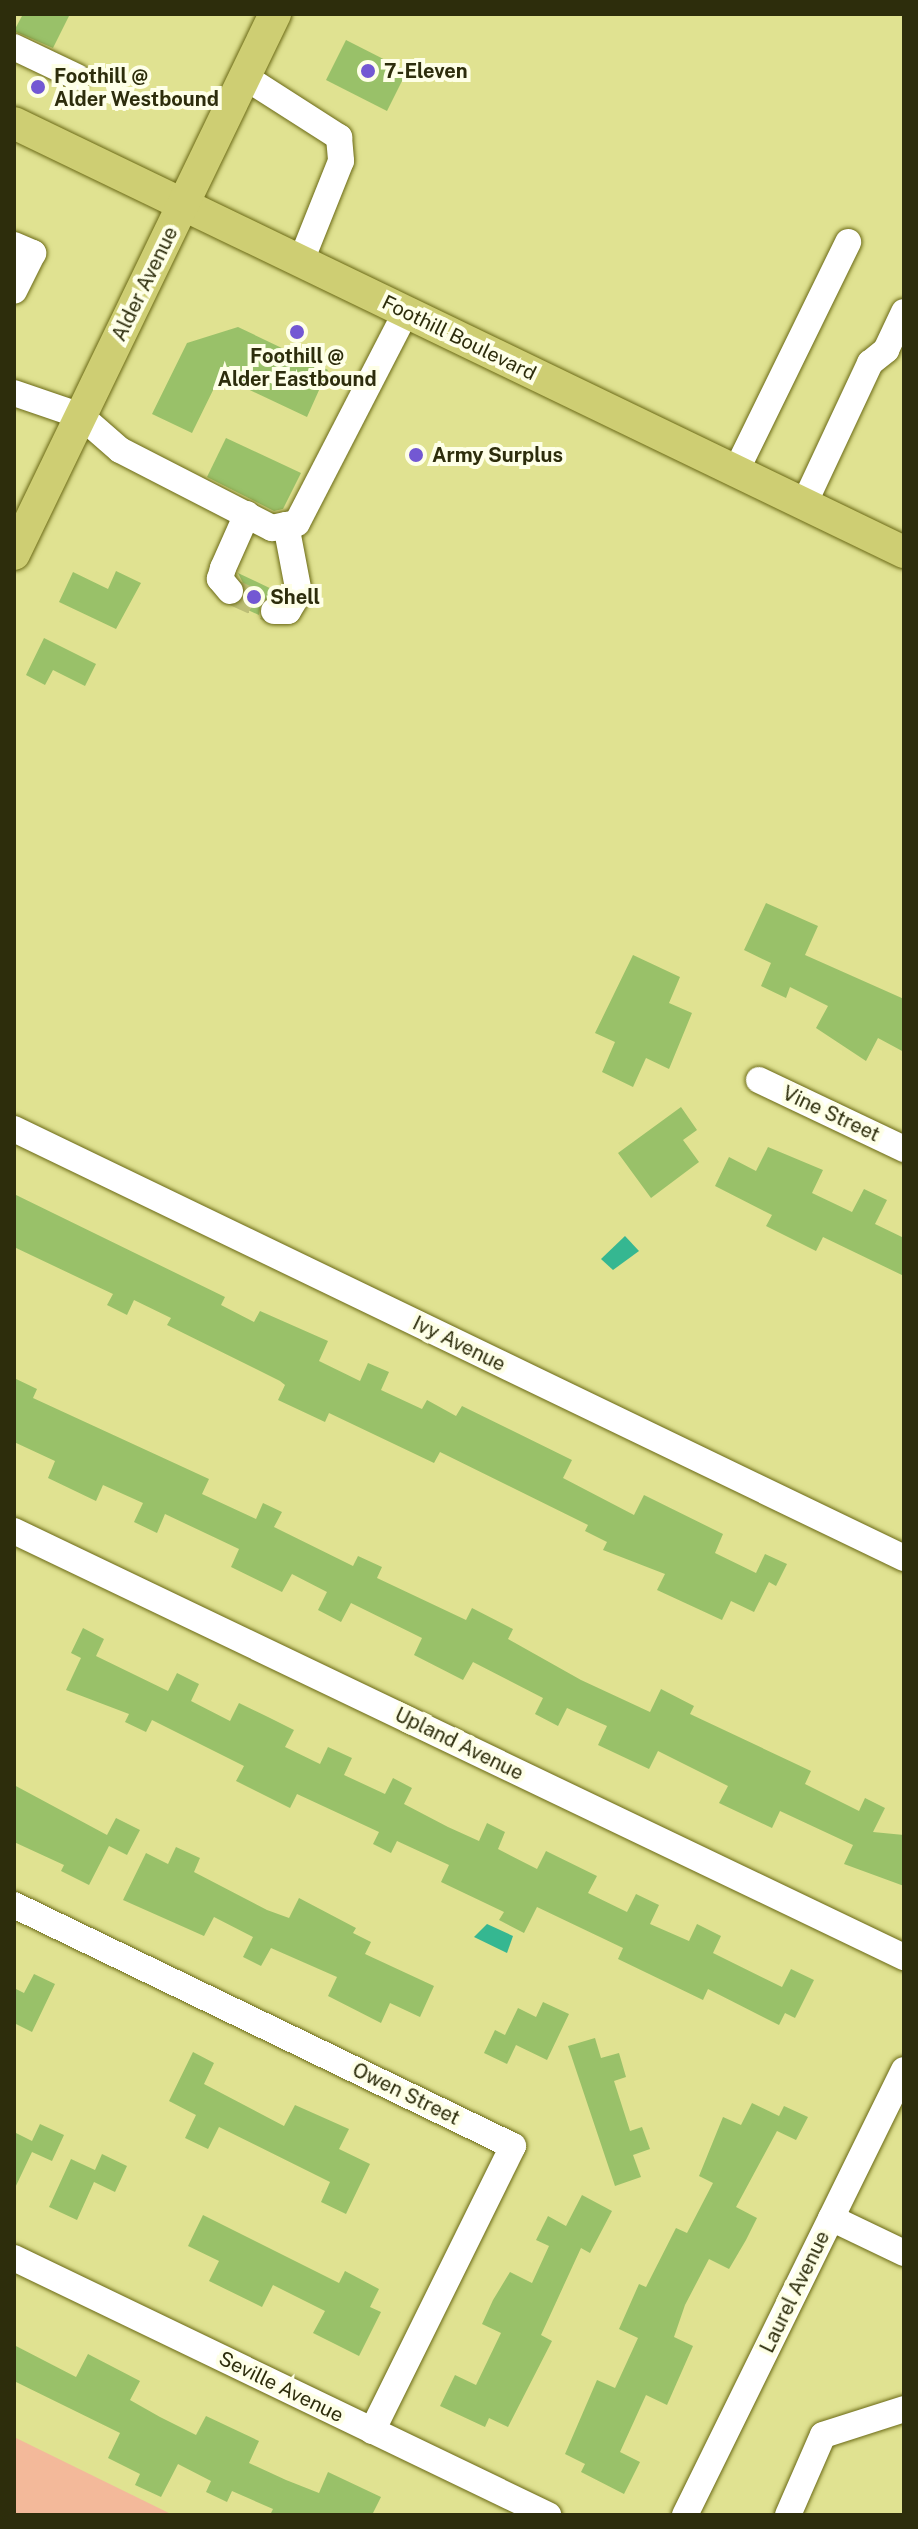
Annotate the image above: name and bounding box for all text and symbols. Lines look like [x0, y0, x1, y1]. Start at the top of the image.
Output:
place label: 7-Eleven [384, 59, 468, 83]
marker: 7-Eleven [359, 62, 377, 80]
place label: Foothill @ Alder Westbound [54, 64, 219, 111]
marker: Foothill @ Alder Westbound [29, 78, 47, 96]
street label: Alder Avenue [107, 223, 183, 345]
street label: Foothill Boulevard [378, 290, 540, 386]
marker: Foothill @ Alder Eastbound [288, 323, 306, 341]
place label: Foothill @ Alder Eastbound [217, 344, 377, 391]
place label: Army Surplus [432, 443, 563, 467]
marker: Army Surplus [407, 446, 425, 464]
place label: Shell [270, 585, 320, 609]
marker: Shell [245, 588, 263, 606]
street label: Vine Street [778, 1081, 884, 1147]
street label: Ivy Avenue [409, 1311, 509, 1377]
street label: Upland Avenue [391, 1703, 527, 1785]
street label: Owen Street [349, 2058, 463, 2130]
street label: Laurel Avenue [755, 2227, 835, 2357]
street label: Seville Avenue [215, 2346, 347, 2428]

